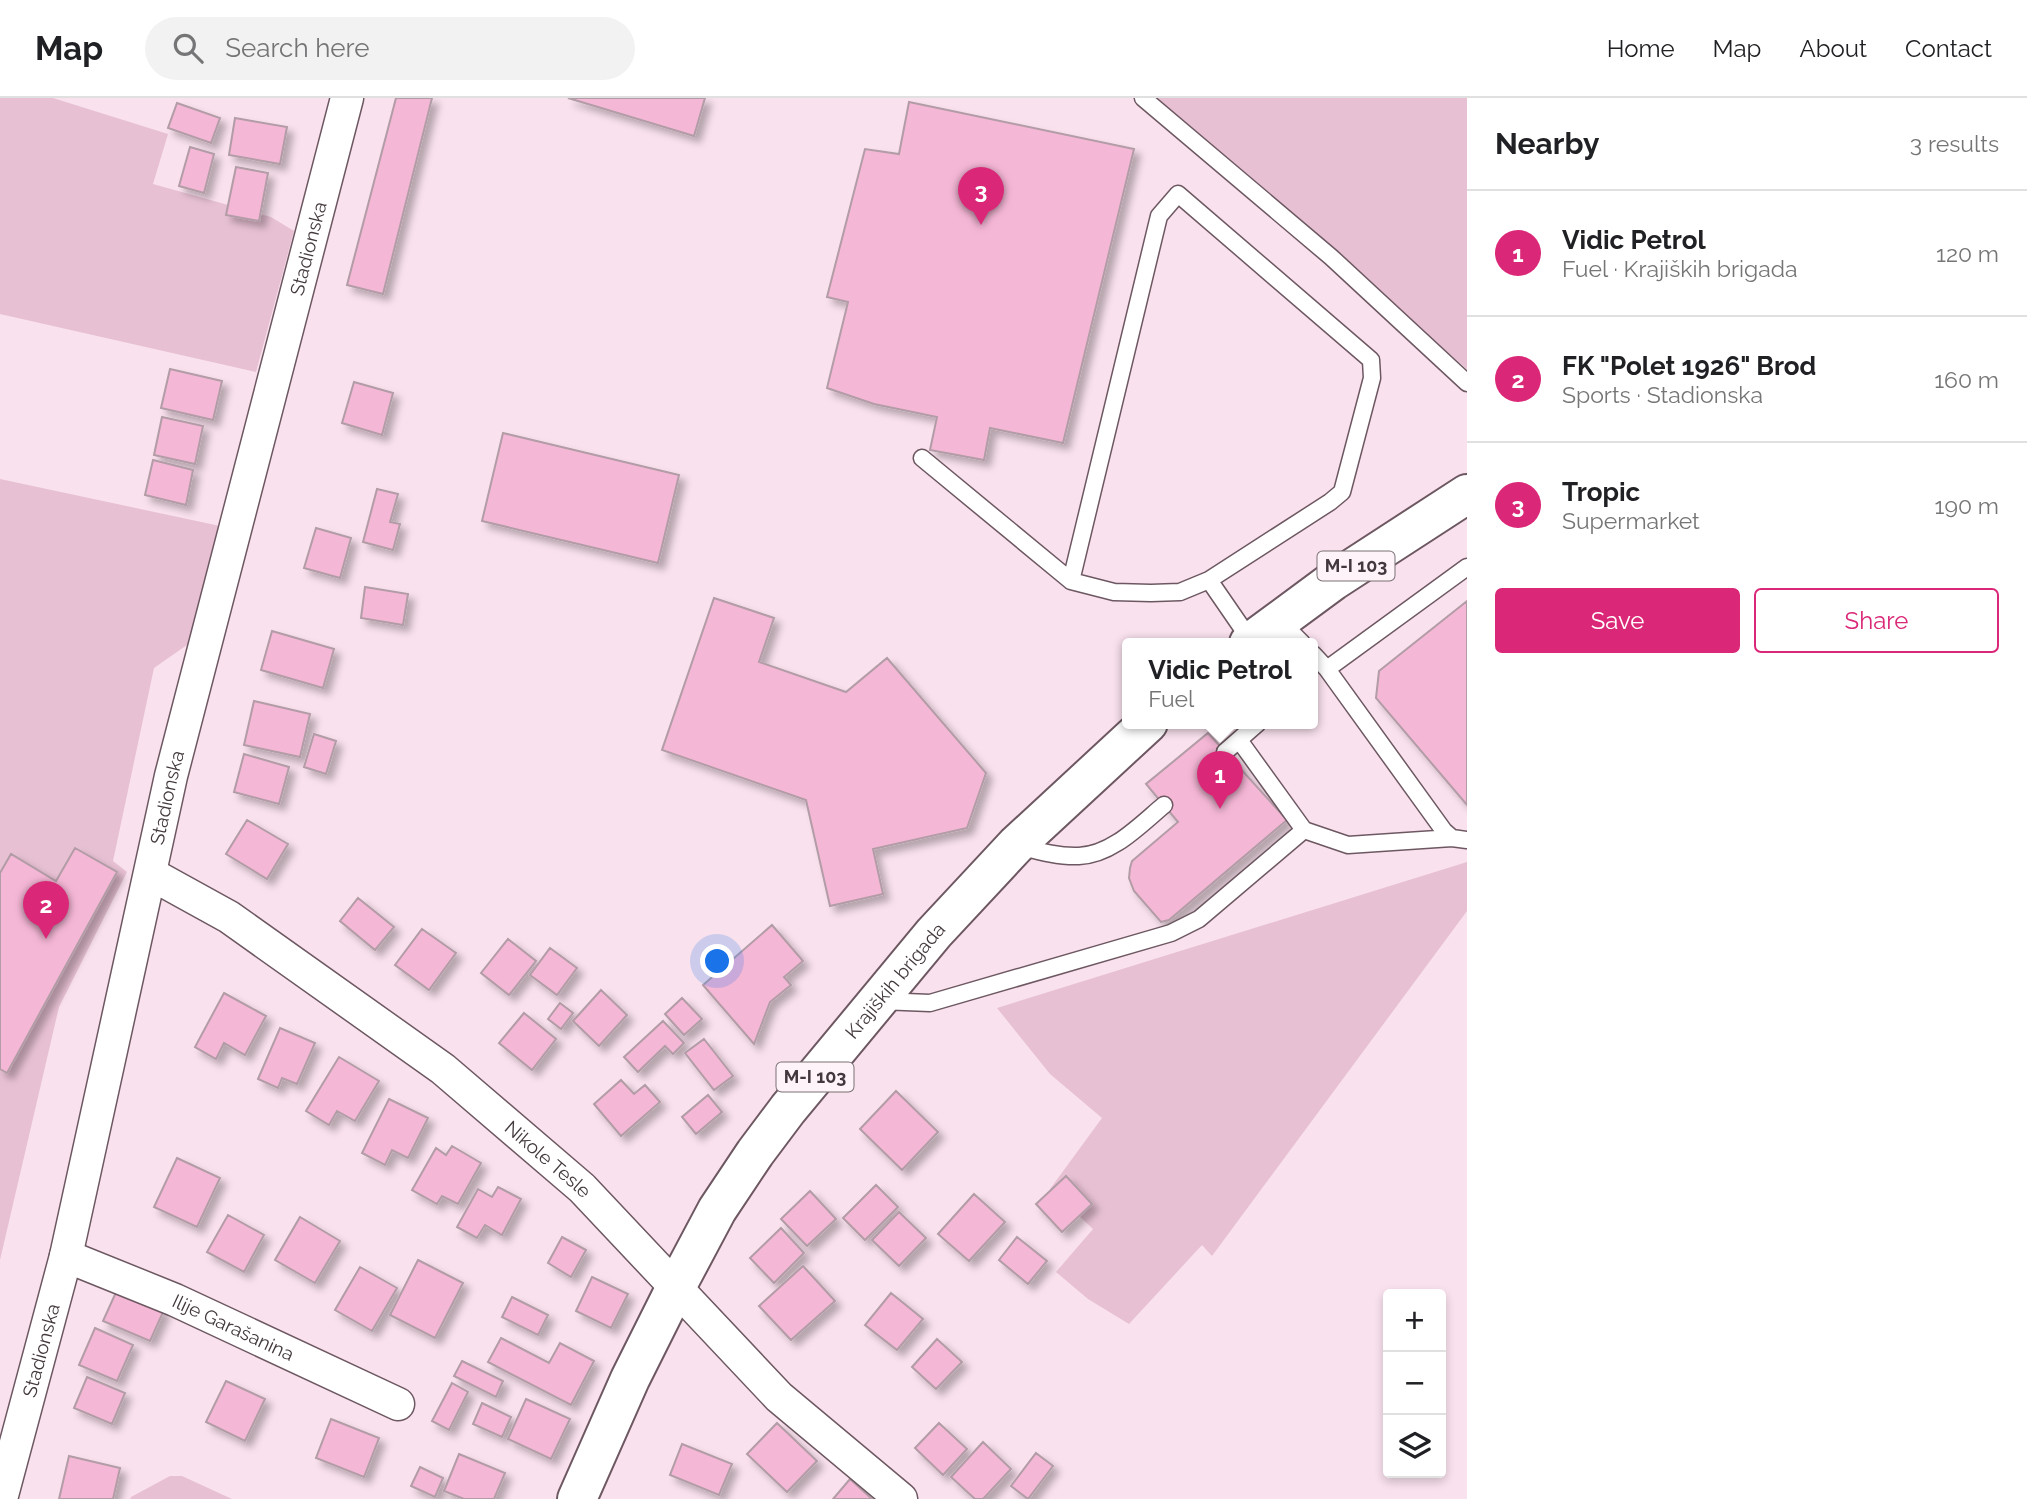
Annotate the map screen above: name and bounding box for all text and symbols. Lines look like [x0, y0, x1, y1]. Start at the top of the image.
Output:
search box [145, 17, 635, 80]
text: Map [35, 29, 103, 68]
icon: search [169, 29, 207, 67]
text: Search here [225, 33, 370, 63]
text: Home [1607, 34, 1675, 63]
text: Map [1713, 34, 1761, 63]
text: About [1799, 34, 1867, 63]
text: Contact [1905, 34, 1992, 63]
text: Nearby [1495, 126, 1599, 161]
text: 3 results [1910, 130, 1999, 157]
pin: 3 [958, 167, 1004, 225]
street label: Stadionska [285, 199, 331, 298]
text: Vidic Petrol [1562, 225, 1706, 255]
text: 1 [1512, 240, 1524, 267]
text: 120 m [1936, 240, 1999, 267]
text: Fuel · Krajiških brigada [1562, 255, 1798, 282]
text: FK "Polet 1926" Brod [1562, 351, 1816, 381]
text: 2 [1512, 366, 1524, 393]
text: 160 m [1934, 366, 1999, 393]
text: Sports · Stadionska [1562, 381, 1763, 408]
text: Tropic [1562, 477, 1640, 507]
text: 3 [1512, 492, 1524, 519]
text: 190 m [1935, 492, 1999, 519]
text: Supermarket [1562, 507, 1700, 534]
road number: M-I 103 [1318, 552, 1394, 580]
button: Save [1495, 588, 1740, 653]
button: Share [1754, 588, 1999, 653]
popup [1122, 638, 1318, 729]
text: Vidic Petrol [1148, 655, 1292, 685]
text: Fuel [1148, 685, 1194, 712]
street label: Stadionska [145, 748, 188, 847]
pin: 1 [1197, 751, 1243, 809]
pin: 2 [23, 881, 69, 939]
street label: Krajiških brigada [840, 918, 949, 1043]
your location [700, 944, 734, 978]
road number: M-I 103 [776, 1062, 854, 1092]
street label: Nikole Tesle [501, 1116, 596, 1202]
street label: Ilije Garašanina [169, 1289, 298, 1365]
map controls [1383, 1289, 1446, 1478]
button: + [1383, 1289, 1446, 1352]
street label: Stadionska [18, 1301, 64, 1399]
button: − [1383, 1352, 1446, 1415]
button: layers [1383, 1415, 1446, 1478]

